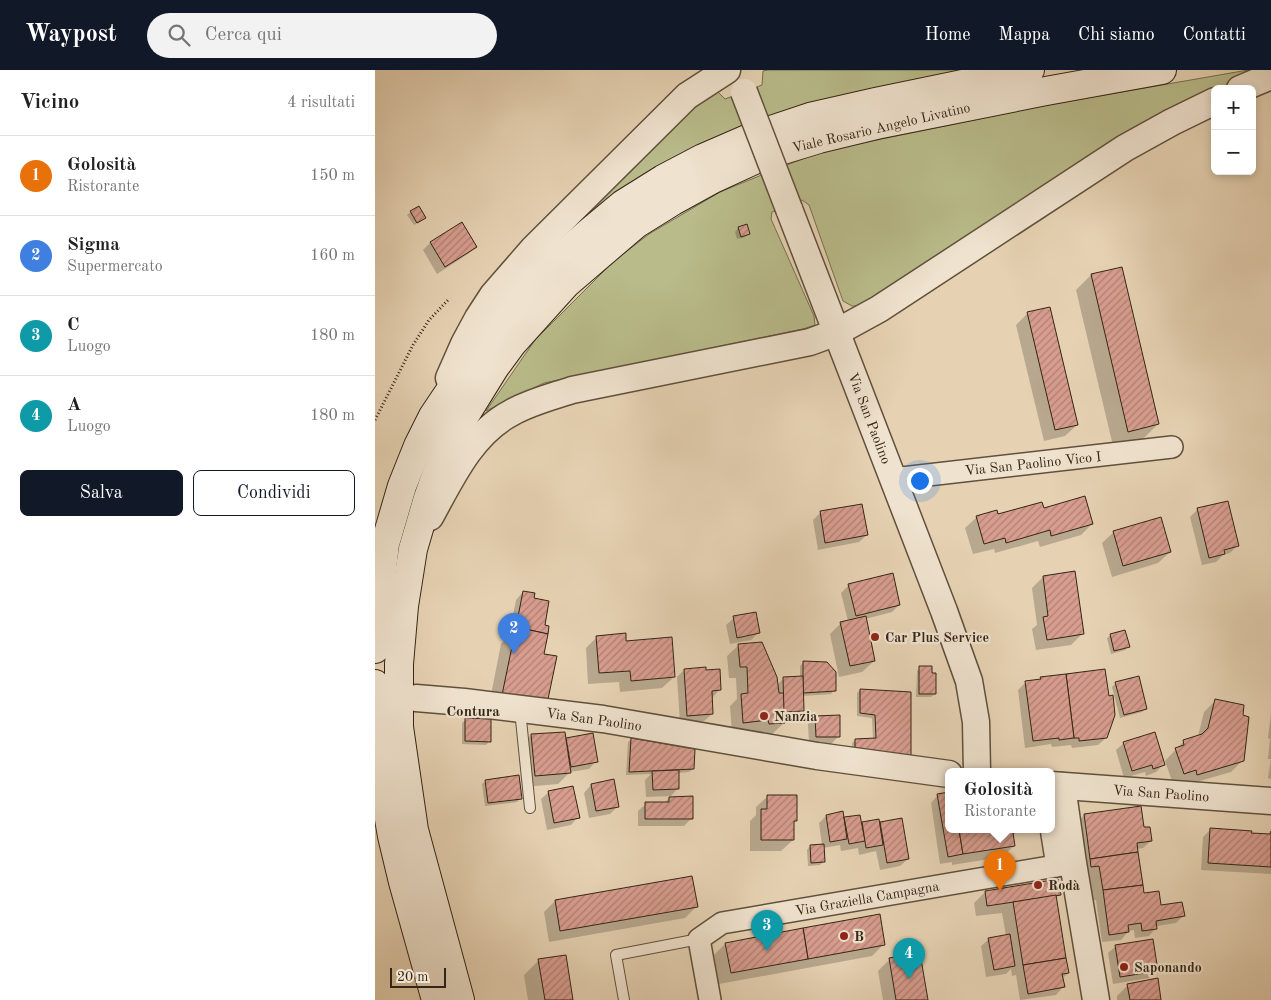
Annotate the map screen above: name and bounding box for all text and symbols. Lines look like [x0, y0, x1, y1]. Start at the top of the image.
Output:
search box [147, 13, 497, 58]
icon: search [165, 21, 193, 49]
text: Waypost [25, 23, 117, 47]
text: Cerca qui [205, 26, 282, 45]
text: Home [925, 26, 971, 44]
text: Mappa [999, 26, 1050, 44]
text: Chi siamo [1078, 26, 1155, 44]
text: Contatti [1183, 26, 1246, 44]
map controls [1211, 85, 1256, 175]
button: + [1211, 85, 1256, 130]
text: Vicino [20, 92, 79, 113]
text: 4 risultati [287, 95, 355, 111]
street label: Viale Rosario Angelo Livatino [791, 101, 972, 155]
button: − [1211, 130, 1256, 175]
text: Golosità [67, 156, 136, 175]
text: 1 [31, 168, 41, 184]
text: 150 m [310, 168, 355, 184]
text: Ristorante [67, 179, 139, 195]
text: Sigma [67, 236, 120, 255]
text: 2 [31, 248, 41, 264]
text: 160 m [310, 248, 355, 264]
text: Supermercato [67, 259, 163, 275]
text: C [67, 316, 80, 335]
text: 3 [31, 328, 41, 344]
text: 180 m [310, 328, 355, 344]
text: Luogo [67, 339, 111, 355]
street label: Via San Paolino [845, 371, 893, 466]
text: A [67, 396, 81, 415]
text: 4 [31, 408, 41, 424]
text: 180 m [310, 408, 355, 424]
text: Luogo [67, 419, 111, 435]
street label: Via San Paolino Vico I [964, 450, 1102, 478]
your location [907, 468, 933, 494]
button: Salva [20, 470, 183, 516]
button: Condividi [193, 470, 355, 516]
pin: 2 [498, 613, 530, 654]
marker: Car Plus Service [869, 631, 881, 643]
place label: Car Plus Service [885, 631, 989, 645]
district label: Contura [446, 705, 500, 720]
street label: Via San Paolino [545, 706, 643, 734]
marker: Nanzia [758, 710, 770, 722]
place label: Nanzia [774, 710, 817, 724]
popup [945, 768, 1055, 833]
text: Golosità [964, 781, 1033, 800]
street label: Via San Paolino [1112, 784, 1210, 804]
text: Ristorante [964, 804, 1036, 820]
pin: 1 [984, 850, 1016, 891]
street label: Via Graziella Campagna [794, 879, 940, 919]
marker: Rodà [1032, 879, 1044, 891]
place label: Rodà [1048, 879, 1080, 893]
pin: 3 [751, 910, 783, 951]
marker: B [838, 930, 850, 942]
place label: B [854, 930, 864, 944]
pin: 4 [893, 938, 925, 979]
marker: Saponando [1118, 961, 1130, 973]
place label: Saponando [1134, 961, 1202, 975]
scale bar [390, 965, 446, 988]
text: 20 m [397, 970, 428, 984]

